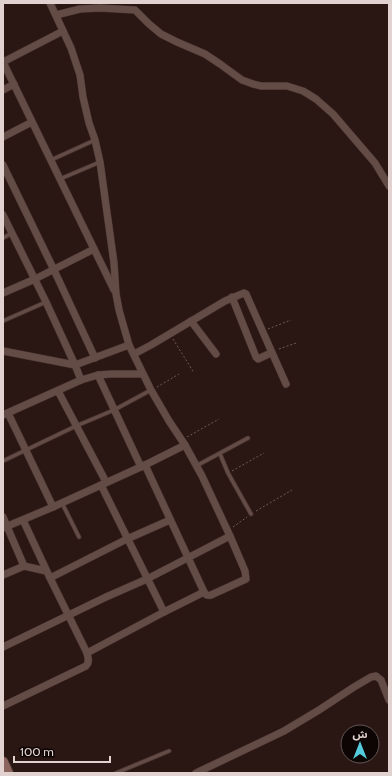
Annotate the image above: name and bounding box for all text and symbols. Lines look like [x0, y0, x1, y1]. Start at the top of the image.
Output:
north arrow [340, 724, 380, 764]
text: ش [352, 727, 368, 741]
scale bar [14, 738, 110, 764]
text: 100 m [20, 744, 54, 759]

